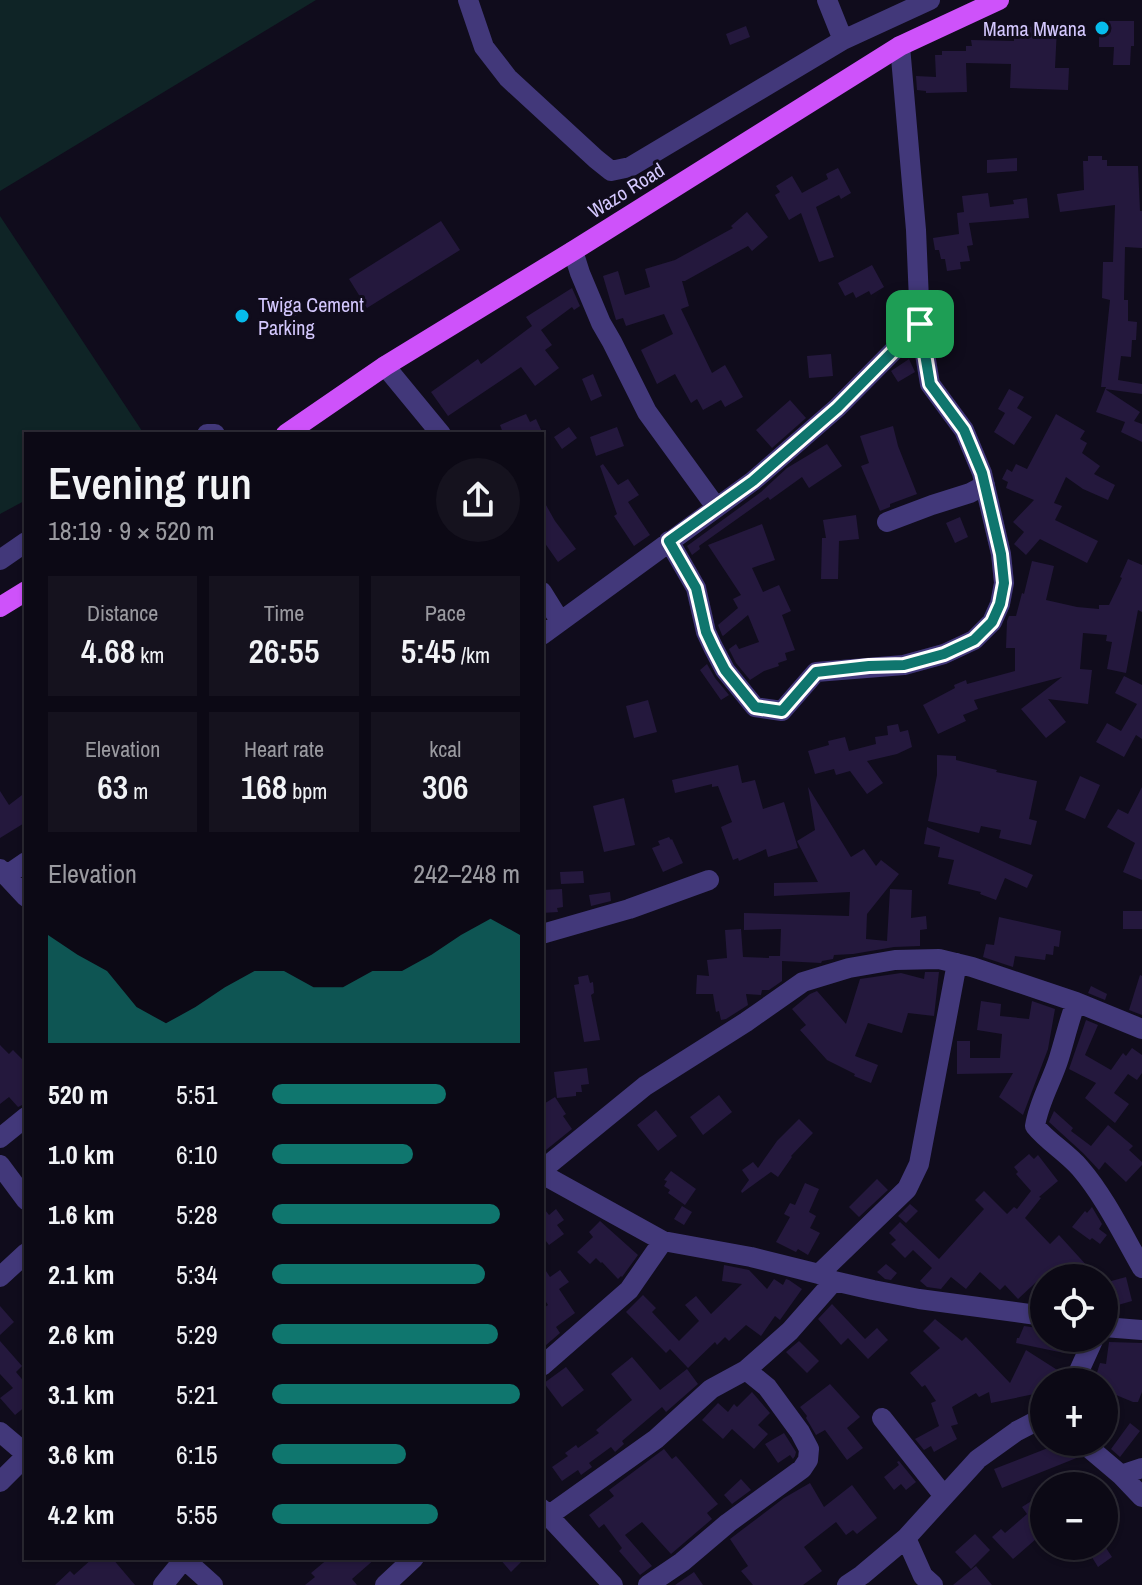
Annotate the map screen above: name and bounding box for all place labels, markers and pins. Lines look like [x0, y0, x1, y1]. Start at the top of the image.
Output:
place label: Mama Mwana [983, 15, 1086, 42]
marker: Mama Mwana [1093, 19, 1111, 37]
pin [886, 290, 954, 358]
place label: Twiga Cement Parking [258, 291, 364, 341]
marker: Twiga Cement Parking [233, 307, 251, 325]

